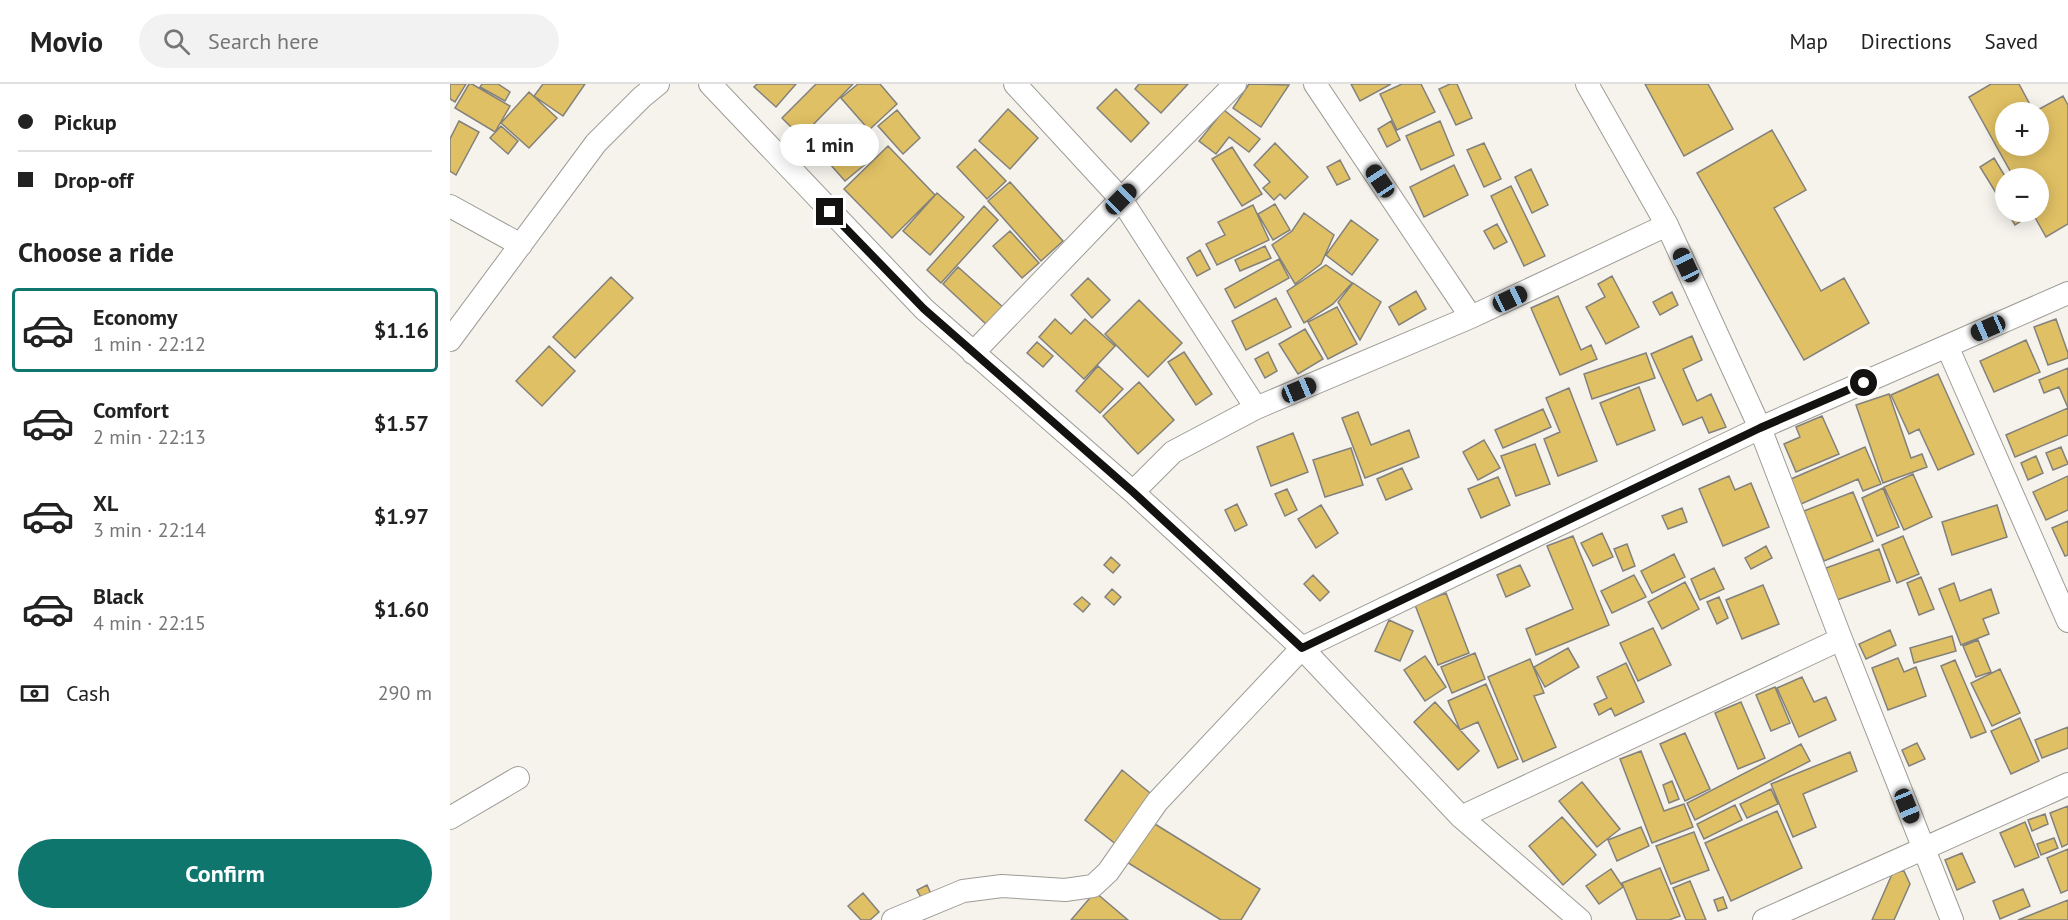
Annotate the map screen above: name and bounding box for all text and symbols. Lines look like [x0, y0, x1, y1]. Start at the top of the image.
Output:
search box [139, 14, 559, 68]
text: Movio [30, 23, 103, 60]
icon: search [160, 25, 193, 58]
text: Search here [208, 27, 319, 55]
text: Map [1789, 28, 1828, 55]
text: Directions [1861, 28, 1952, 55]
text: Saved [1985, 28, 2038, 55]
map controls [1995, 102, 2049, 222]
button: + [1995, 102, 2049, 156]
text: Pickup [54, 108, 117, 136]
callout: 1 min [780, 125, 880, 167]
text: 1 min [805, 132, 854, 158]
car [1362, 161, 1398, 201]
text: Drop-off [54, 166, 133, 194]
button: − [1995, 168, 2049, 222]
car [1102, 180, 1140, 218]
route end [816, 198, 843, 225]
text: Choose a ride [18, 235, 174, 269]
car [1670, 245, 1702, 285]
car [1490, 283, 1530, 315]
icon: car [21, 303, 75, 357]
text: Economy [93, 303, 177, 331]
car [1968, 312, 2008, 344]
text: $1.16 [374, 316, 429, 344]
text: 1 min · 22:12 [93, 331, 206, 357]
route start [1850, 369, 1877, 396]
car [1279, 375, 1319, 405]
icon: car [21, 396, 75, 450]
text: Comfort [93, 396, 169, 424]
text: $1.57 [374, 409, 429, 437]
text: 2 min · 22:13 [93, 424, 206, 450]
icon: car [21, 489, 75, 543]
text: XL [93, 489, 118, 517]
text: $1.97 [374, 502, 429, 530]
text: 3 min · 22:14 [93, 517, 206, 543]
icon: car [21, 582, 75, 636]
text: Black [93, 582, 144, 610]
text: $1.60 [374, 595, 429, 623]
text: 4 min · 22:15 [93, 610, 206, 636]
icon: cash [18, 677, 51, 710]
text: Cash [66, 679, 110, 707]
text: 290 m [378, 680, 432, 706]
car [1892, 786, 1922, 826]
button: Confirm [18, 839, 432, 908]

